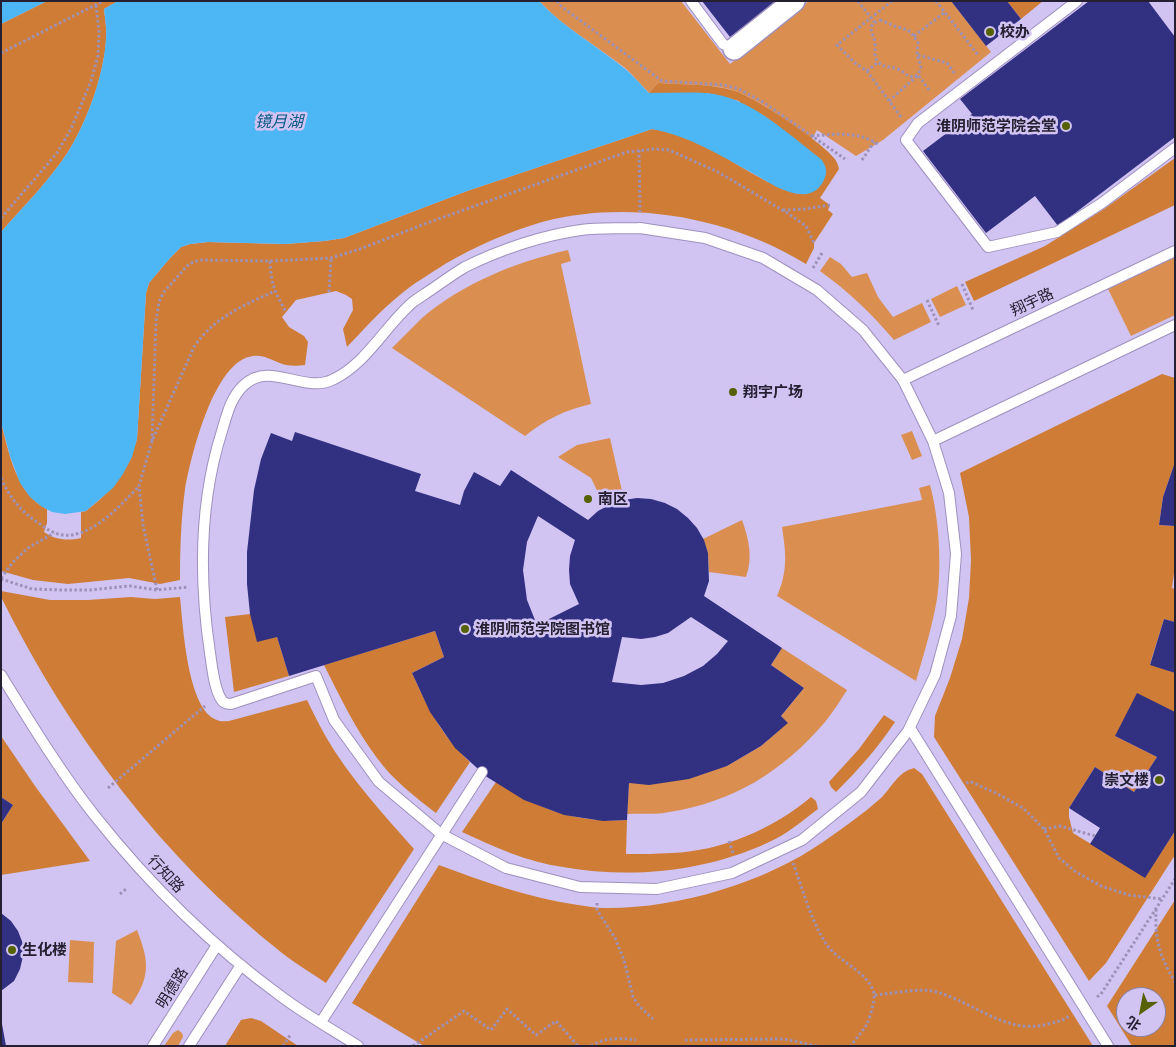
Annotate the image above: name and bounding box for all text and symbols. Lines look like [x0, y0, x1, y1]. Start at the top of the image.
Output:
place label: 校办 [1000, 23, 1030, 41]
marker: 校办 [984, 26, 996, 38]
water label: 镜月湖 [255, 112, 303, 132]
place label: 淮阴师范学院会堂 [936, 117, 1056, 135]
marker: 淮阴师范学院会堂 [1060, 120, 1072, 132]
street label: 翔宇路 [1008, 284, 1056, 320]
place label: 翔宇广场 [743, 383, 803, 401]
marker: 翔宇广场 [727, 386, 739, 398]
place label: 南区 [598, 490, 628, 508]
marker: 南区 [582, 493, 594, 505]
place label: 淮阴师范学院图书馆 [475, 620, 610, 638]
marker: 淮阴师范学院图书馆 [459, 623, 471, 635]
place label: 崇文楼 [1104, 771, 1149, 789]
marker: 崇文楼 [1153, 774, 1165, 786]
street label: 行知路 [144, 851, 188, 897]
place label: 生化楼 [22, 941, 67, 959]
marker: 生化楼 [6, 944, 18, 956]
street label: 明德路 [152, 964, 192, 1012]
north arrow [1116, 987, 1166, 1037]
text: 北 [1123, 1013, 1144, 1035]

